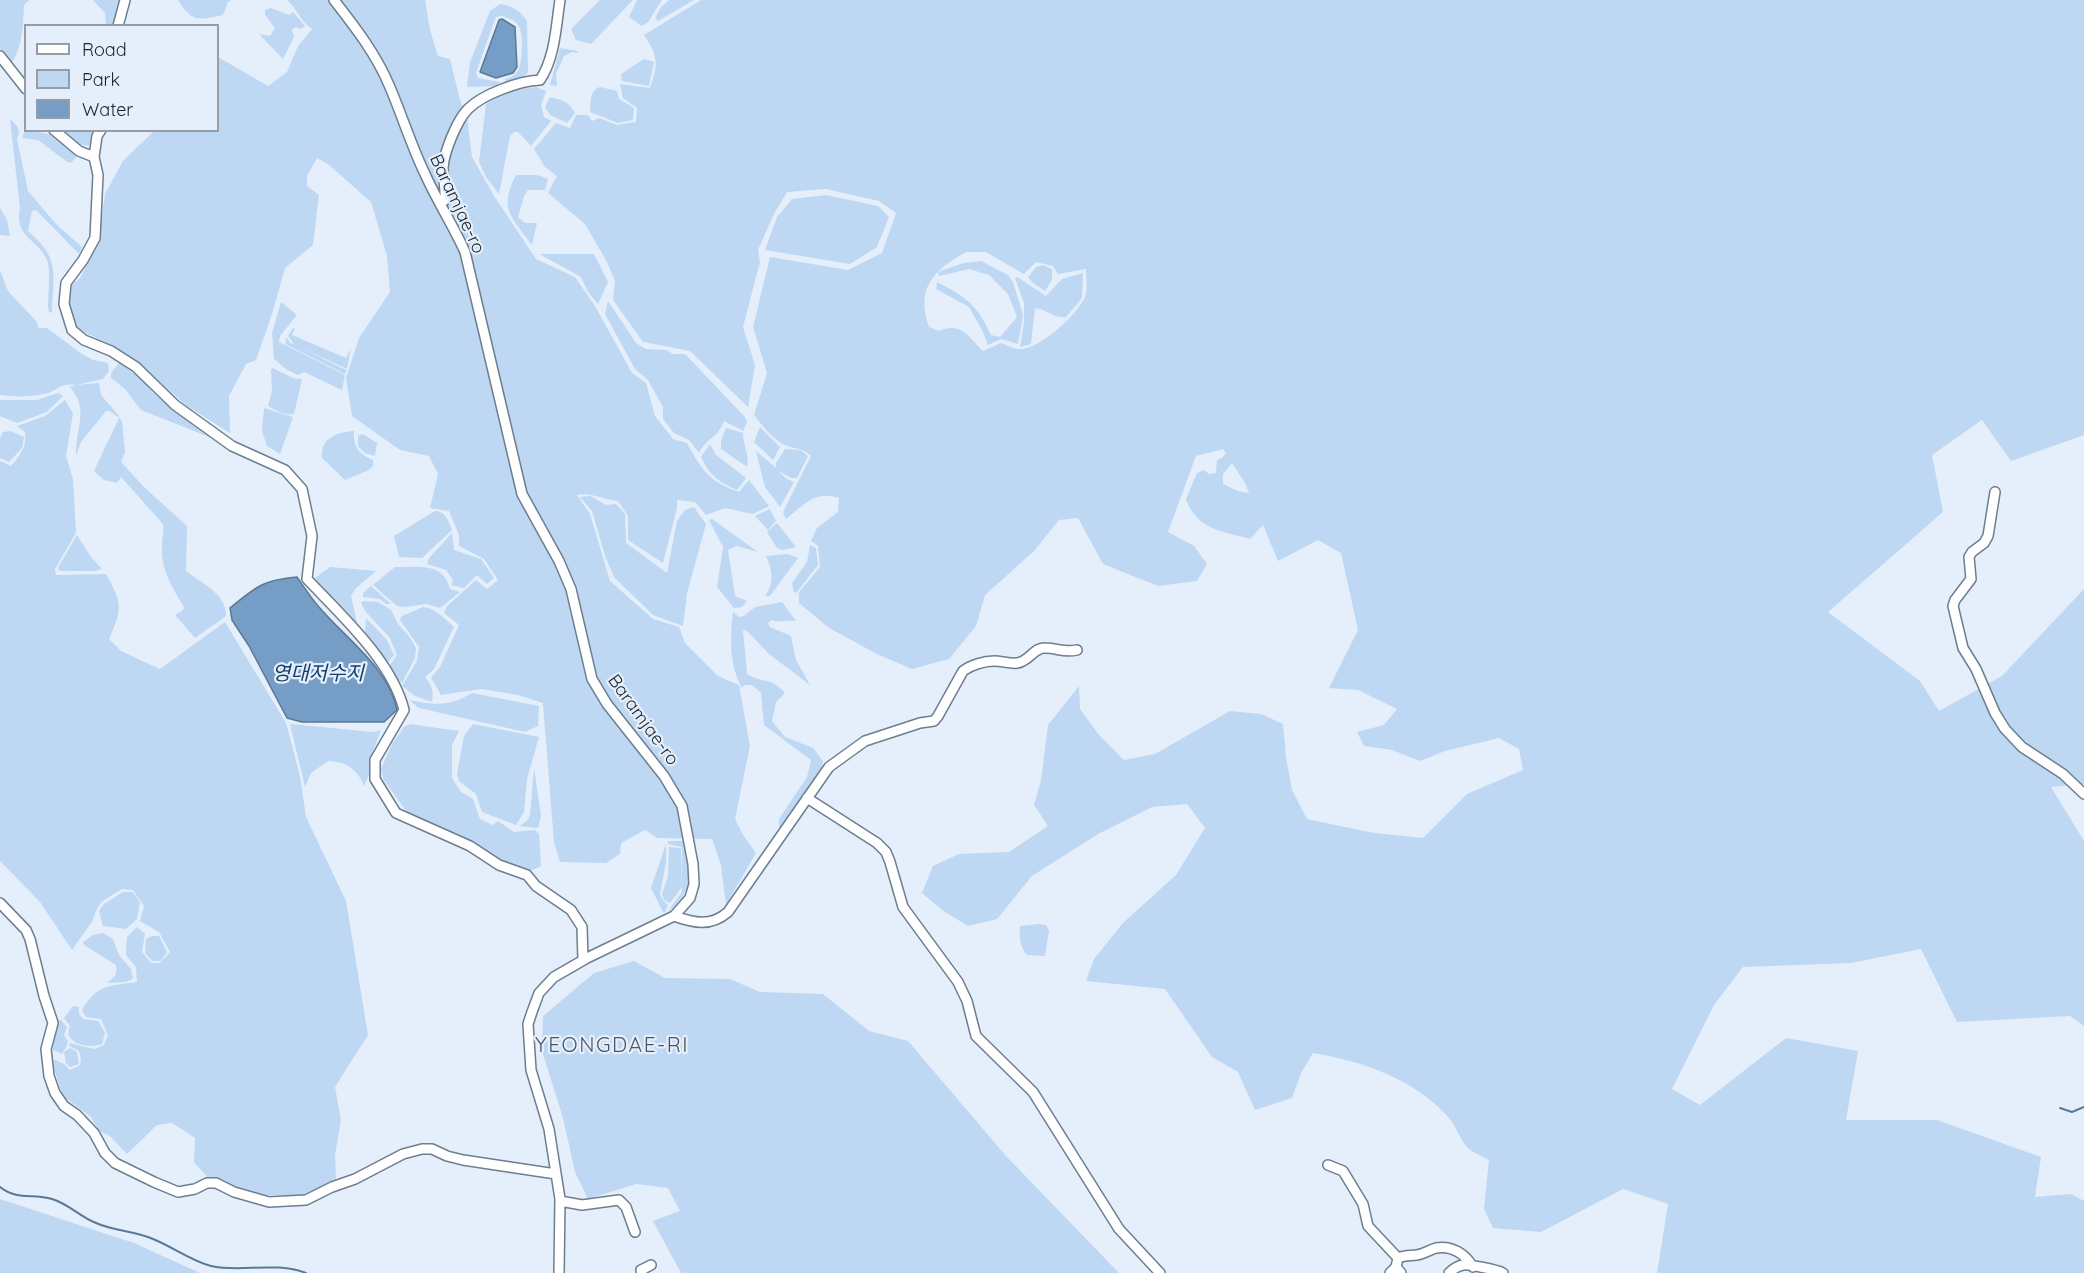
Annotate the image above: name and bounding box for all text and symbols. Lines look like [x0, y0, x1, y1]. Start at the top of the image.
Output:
legend [24, 24, 219, 132]
text: Road [82, 38, 127, 61]
text: Park [82, 68, 120, 91]
text: Water [82, 98, 133, 121]
street label: Baramjae-ro [425, 151, 489, 257]
water label: 영대저수지 [272, 662, 364, 686]
street label: Baramjae-ro [603, 670, 683, 770]
district label: YEONGDAE-RI [535, 1033, 689, 1059]

